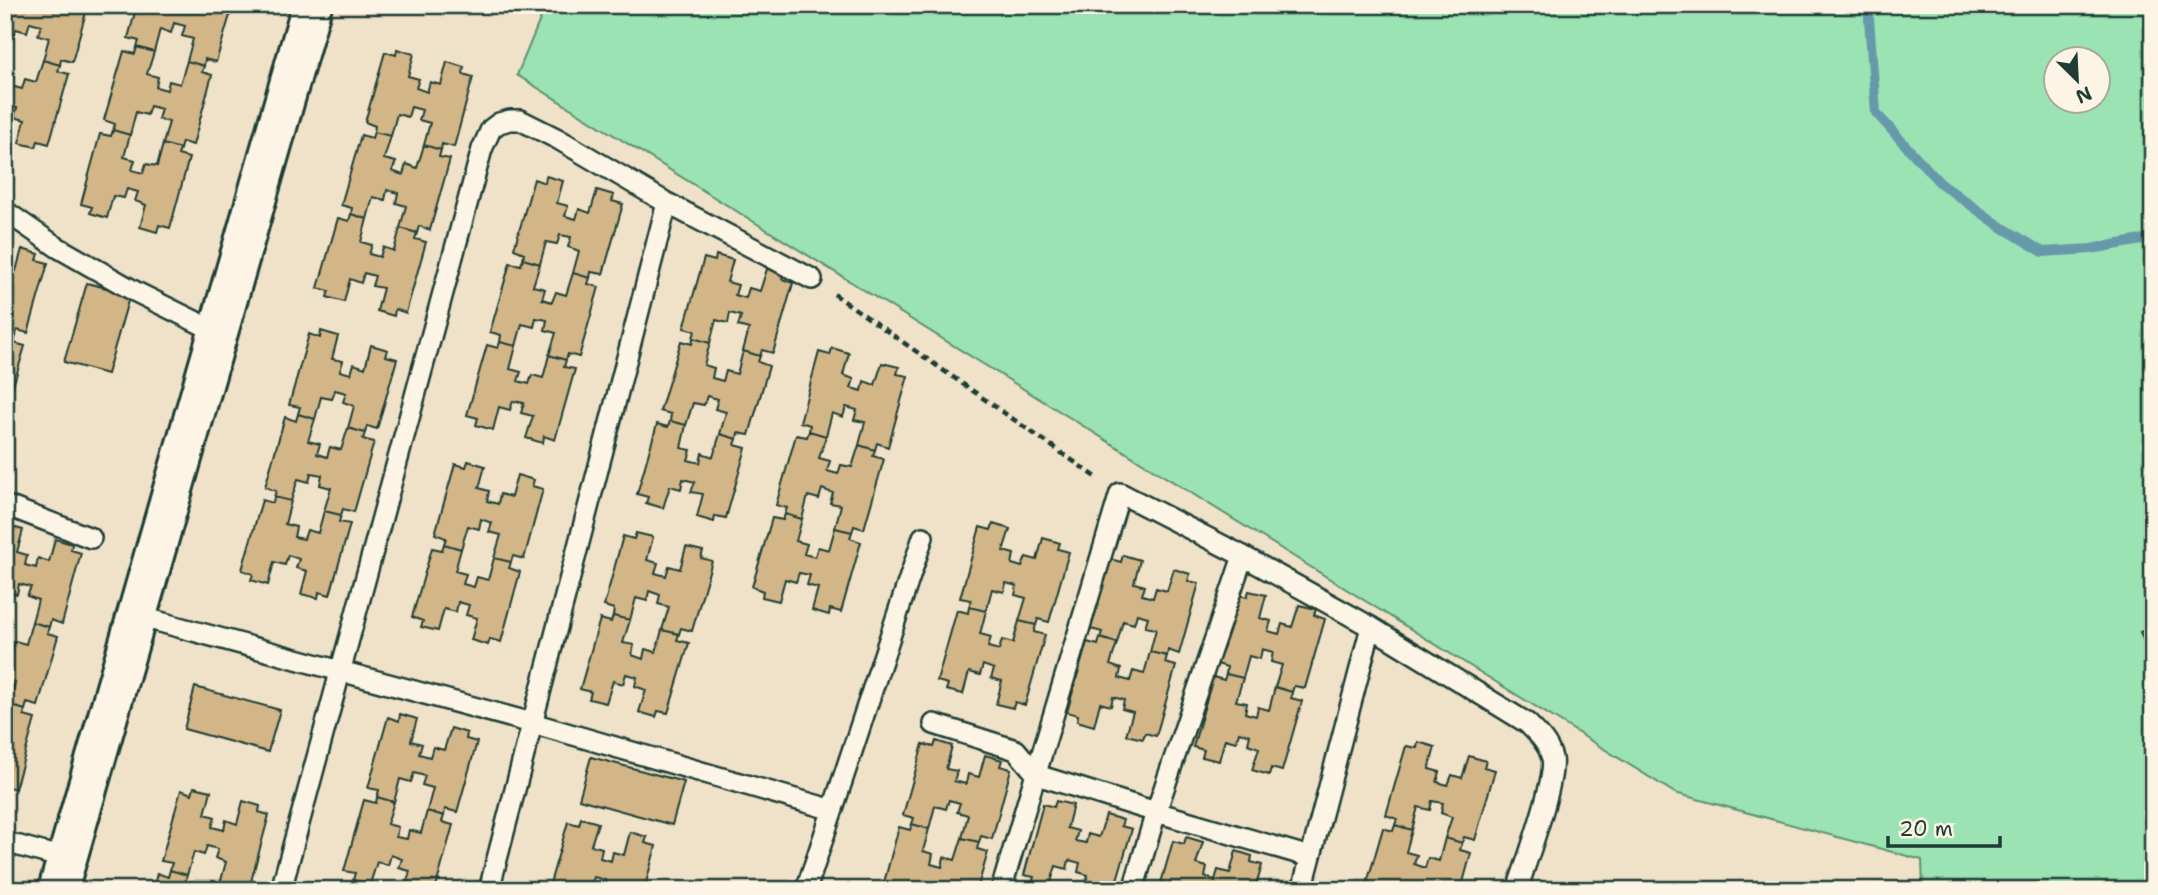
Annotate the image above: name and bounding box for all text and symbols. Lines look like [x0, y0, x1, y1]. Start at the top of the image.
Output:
north arrow [2042, 46, 2112, 116]
text: N [2072, 81, 2096, 110]
scale bar [1888, 804, 2000, 848]
text: 20 m [1899, 815, 1953, 843]

